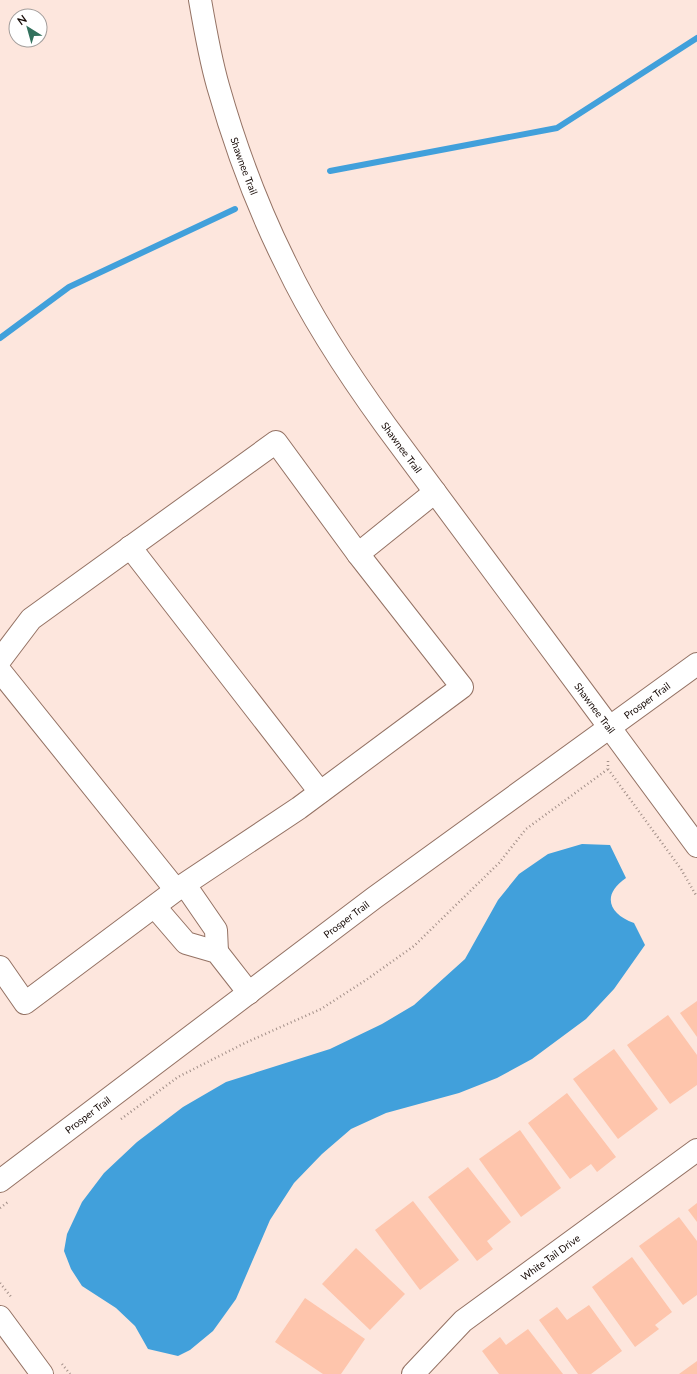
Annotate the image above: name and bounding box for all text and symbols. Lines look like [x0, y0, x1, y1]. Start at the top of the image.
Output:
north arrow [8, 8, 48, 48]
text: N [14, 12, 29, 27]
street label: Shawnee Trail [228, 136, 260, 196]
street label: Shawnee Trail [379, 420, 425, 475]
street label: Shawnee Trail [572, 680, 618, 736]
street label: Prosper Trail [621, 680, 672, 721]
street label: Prosper Trail [321, 898, 371, 940]
street label: Prosper Trail [63, 1094, 113, 1136]
street label: White Tail Drive [518, 1232, 582, 1283]

